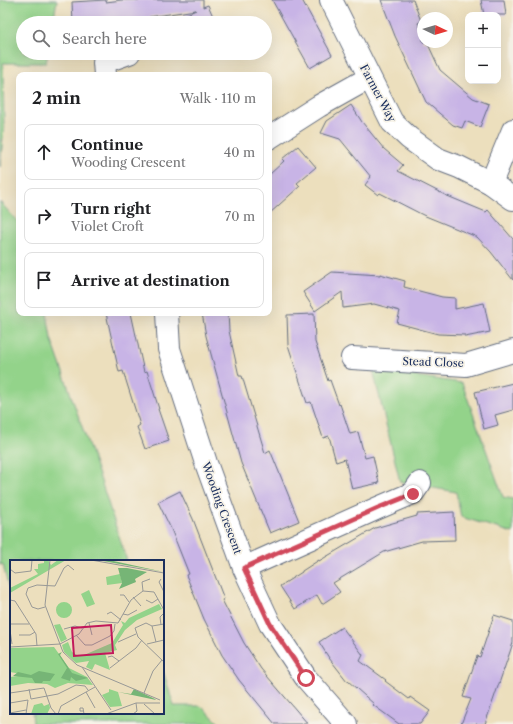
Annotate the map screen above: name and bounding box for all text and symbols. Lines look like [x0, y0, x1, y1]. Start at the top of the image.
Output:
north arrow [417, 12, 453, 48]
map controls [465, 12, 501, 84]
button: + [465, 12, 501, 48]
search box [16, 16, 272, 60]
icon: search [30, 27, 52, 49]
text: Search here [62, 29, 147, 48]
button: − [465, 48, 501, 84]
street label: Farmer Way [357, 62, 399, 125]
text: 2 min [32, 88, 81, 108]
text: Walk · 110 m [180, 90, 256, 106]
text: Continue [71, 135, 143, 154]
icon: ahead [33, 141, 55, 163]
text: 40 m [224, 144, 255, 160]
text: Wooding Crescent [71, 154, 186, 170]
text: Turn right [71, 199, 151, 218]
icon: right [33, 205, 55, 227]
text: 70 m [225, 208, 255, 224]
text: Violet Croft [71, 218, 144, 234]
icon: arrive [33, 269, 55, 291]
text: Arrive at destination [71, 271, 230, 290]
street label: Stead Close [402, 354, 464, 370]
street label: Wooding Crescent [199, 459, 245, 556]
route end [404, 485, 422, 503]
inset map [10, 560, 164, 714]
route start [297, 669, 315, 687]

